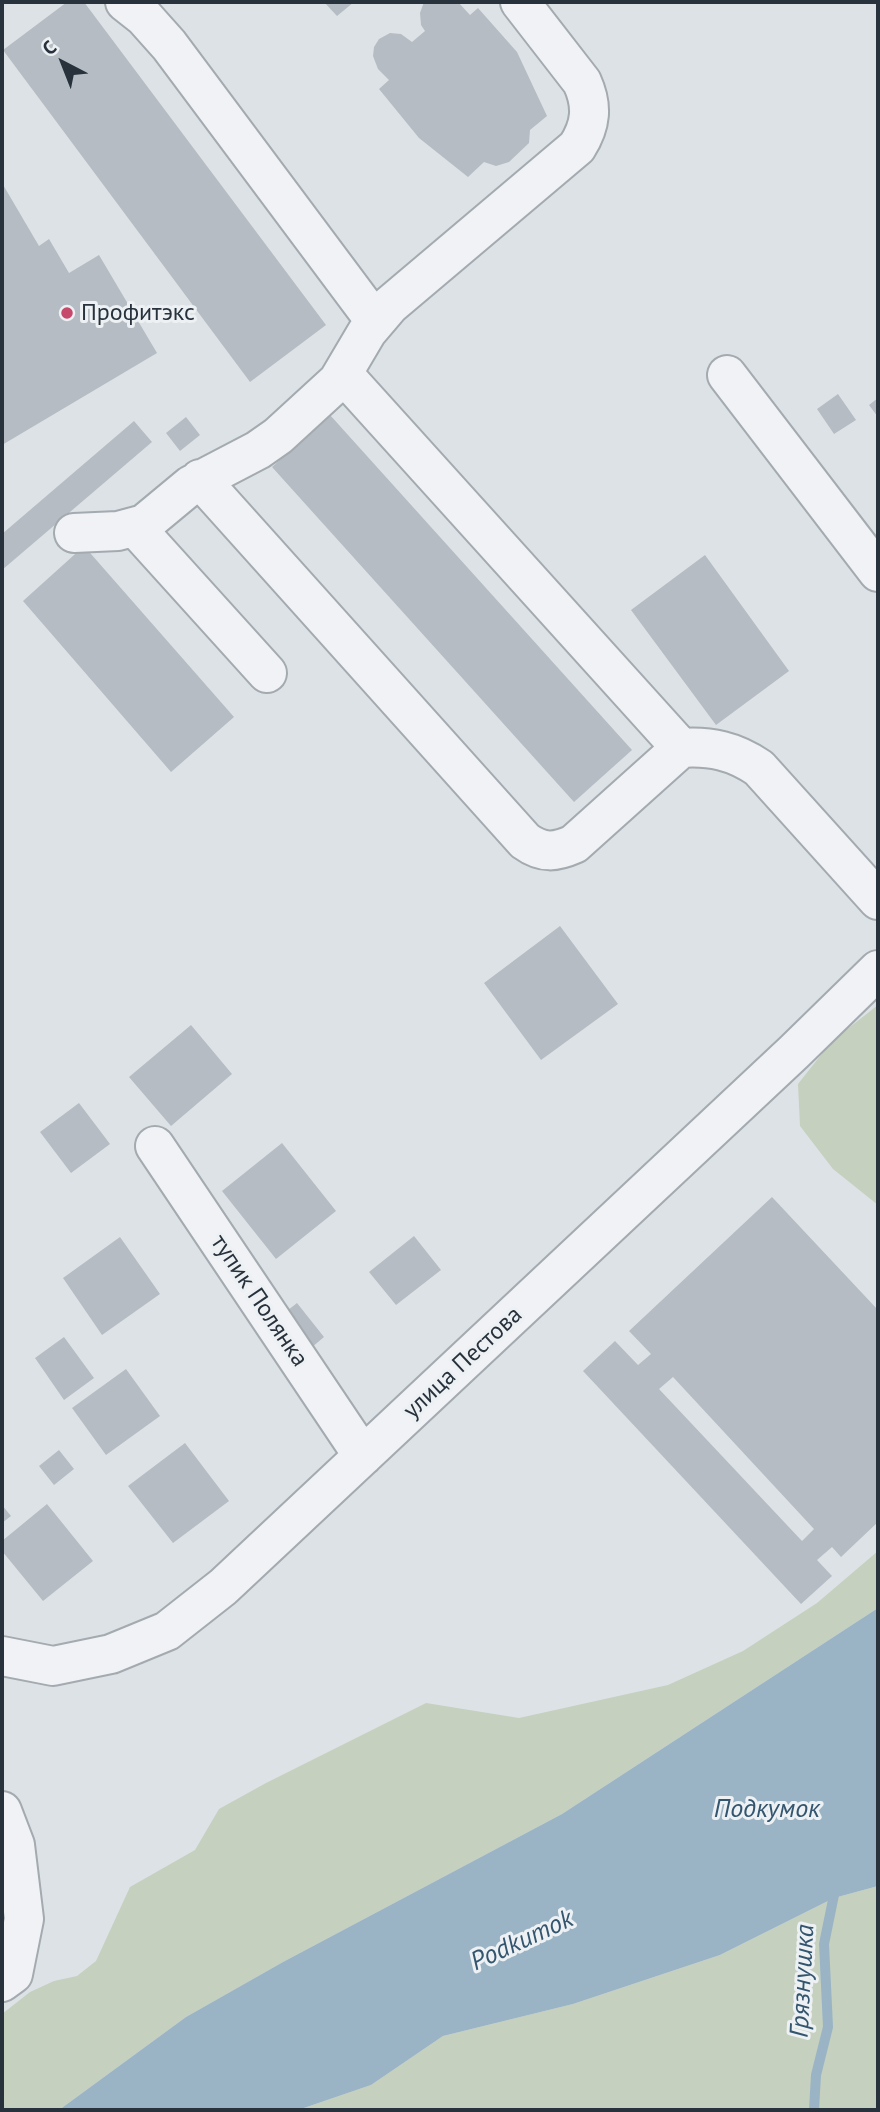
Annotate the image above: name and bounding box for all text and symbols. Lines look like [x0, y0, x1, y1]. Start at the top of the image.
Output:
north arrow [28, 28, 98, 98]
text: С [37, 35, 61, 60]
place label: Профитэкс [81, 299, 195, 327]
marker: Профитэкс [59, 305, 75, 321]
street label: тупик Полянка [204, 1230, 314, 1372]
street label: улица Пестова [398, 1301, 528, 1425]
water label: Подкумок [714, 1794, 820, 1826]
water label: Podkumok [466, 1904, 578, 1978]
water label: Грязнушка [784, 1924, 822, 2038]

